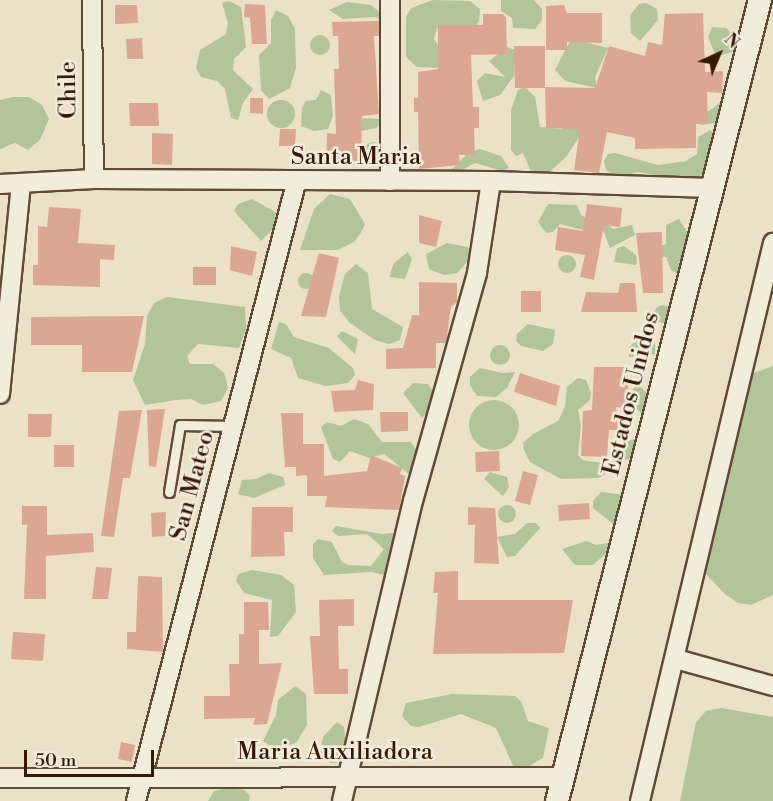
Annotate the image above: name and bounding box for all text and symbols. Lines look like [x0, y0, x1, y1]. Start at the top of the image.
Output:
north arrow [689, 24, 749, 84]
text: N [720, 29, 743, 53]
street label: Chile [54, 61, 84, 119]
street label: Santa Maria [291, 144, 421, 172]
street label: Estados Unidos [598, 309, 666, 479]
street label: San Mateo [165, 428, 221, 544]
scale bar [27, 738, 158, 776]
street label: Maria Auxiliadora [237, 739, 433, 767]
text: 50 m [35, 749, 76, 772]

